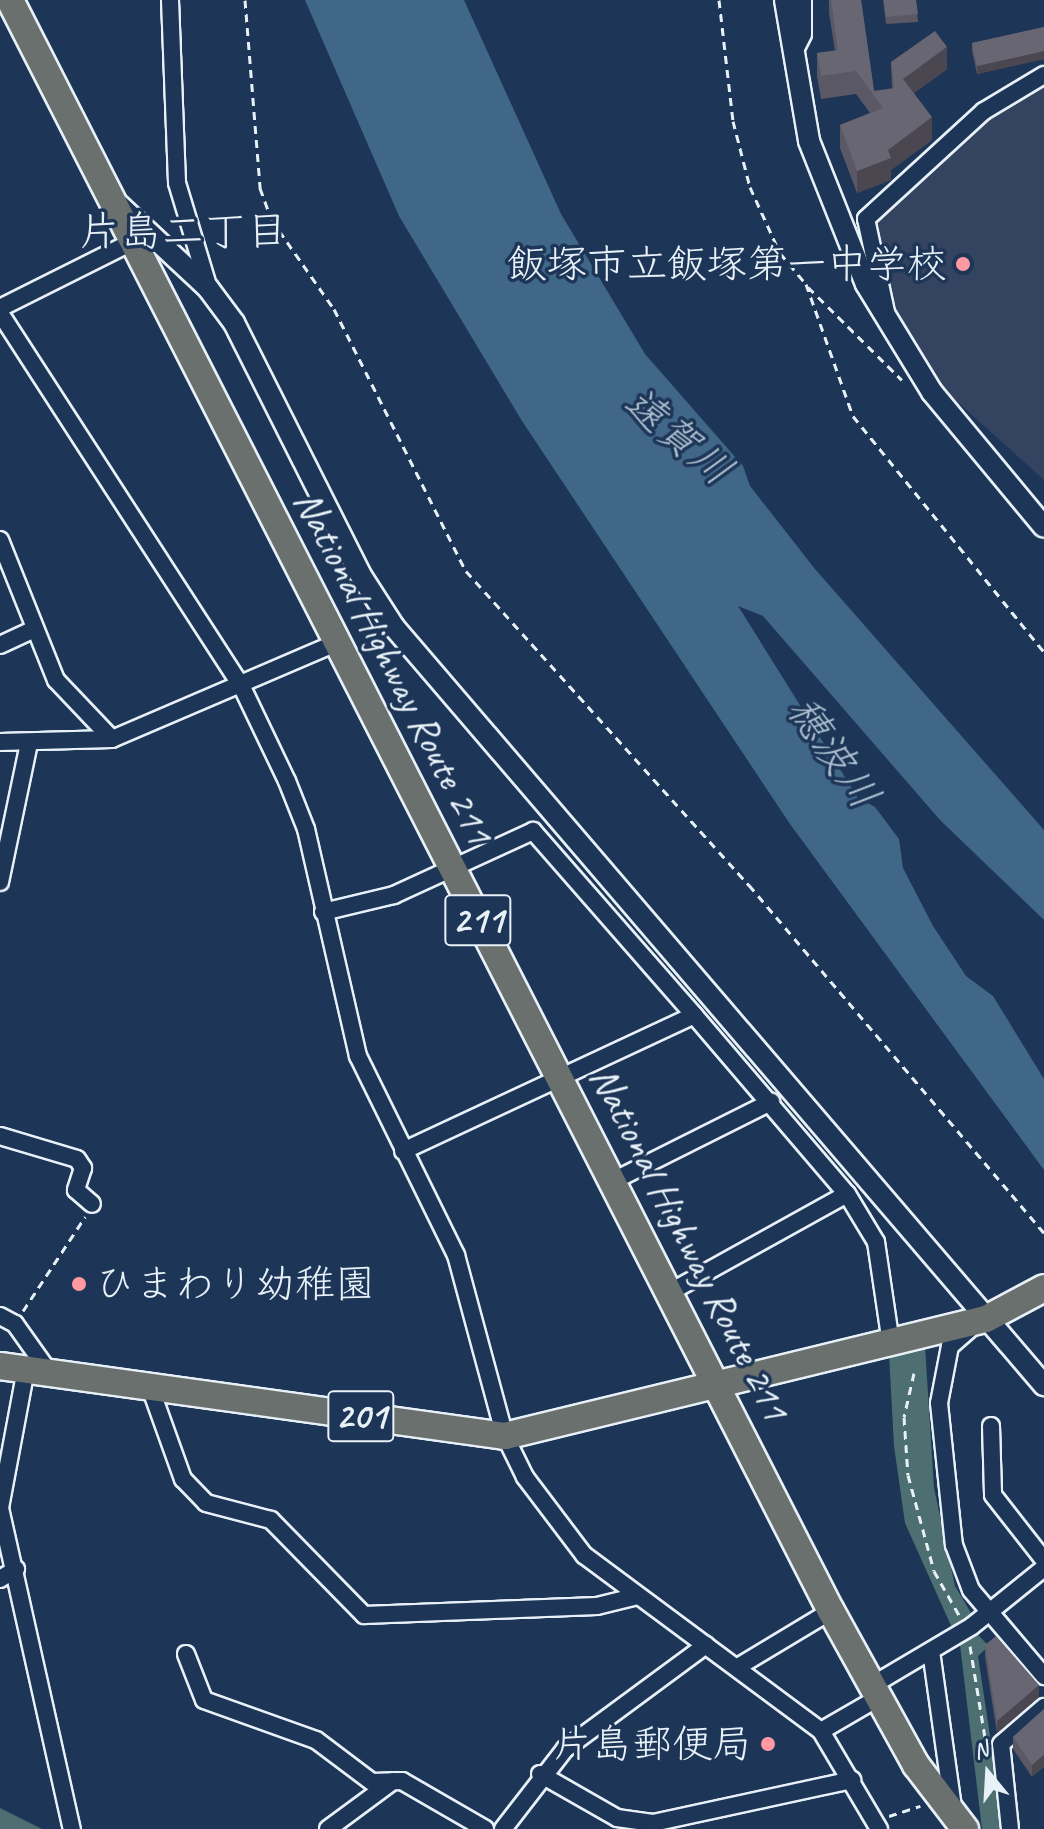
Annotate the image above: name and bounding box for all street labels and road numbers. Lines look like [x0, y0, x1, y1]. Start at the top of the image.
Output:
street label: National Highway Route 211 [284, 482, 504, 852]
road number: 211 [444, 886, 512, 954]
street label: National Highway Route 211 [580, 1058, 800, 1428]
road number: 201 [327, 1382, 395, 1450]

